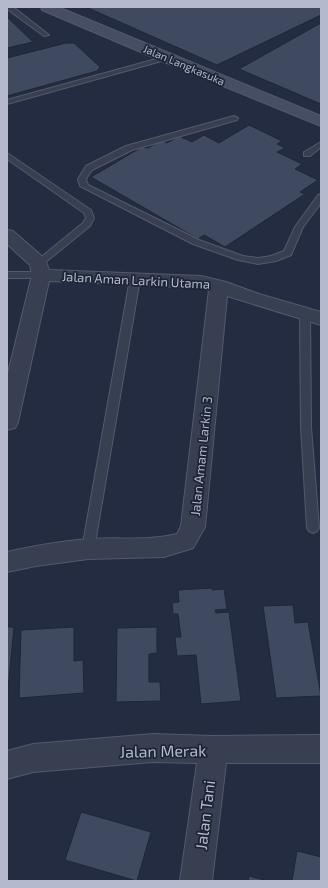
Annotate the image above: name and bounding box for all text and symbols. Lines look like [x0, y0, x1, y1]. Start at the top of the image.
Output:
street label: Jalan Langkasuka [141, 42, 227, 88]
street label: Jalan Aman Larkin Utama [62, 268, 210, 292]
street label: Jalan Amam Larkin 3 [187, 395, 215, 517]
street label: Jalan Merak [120, 740, 206, 761]
street label: Jalan Tani [191, 779, 218, 851]

